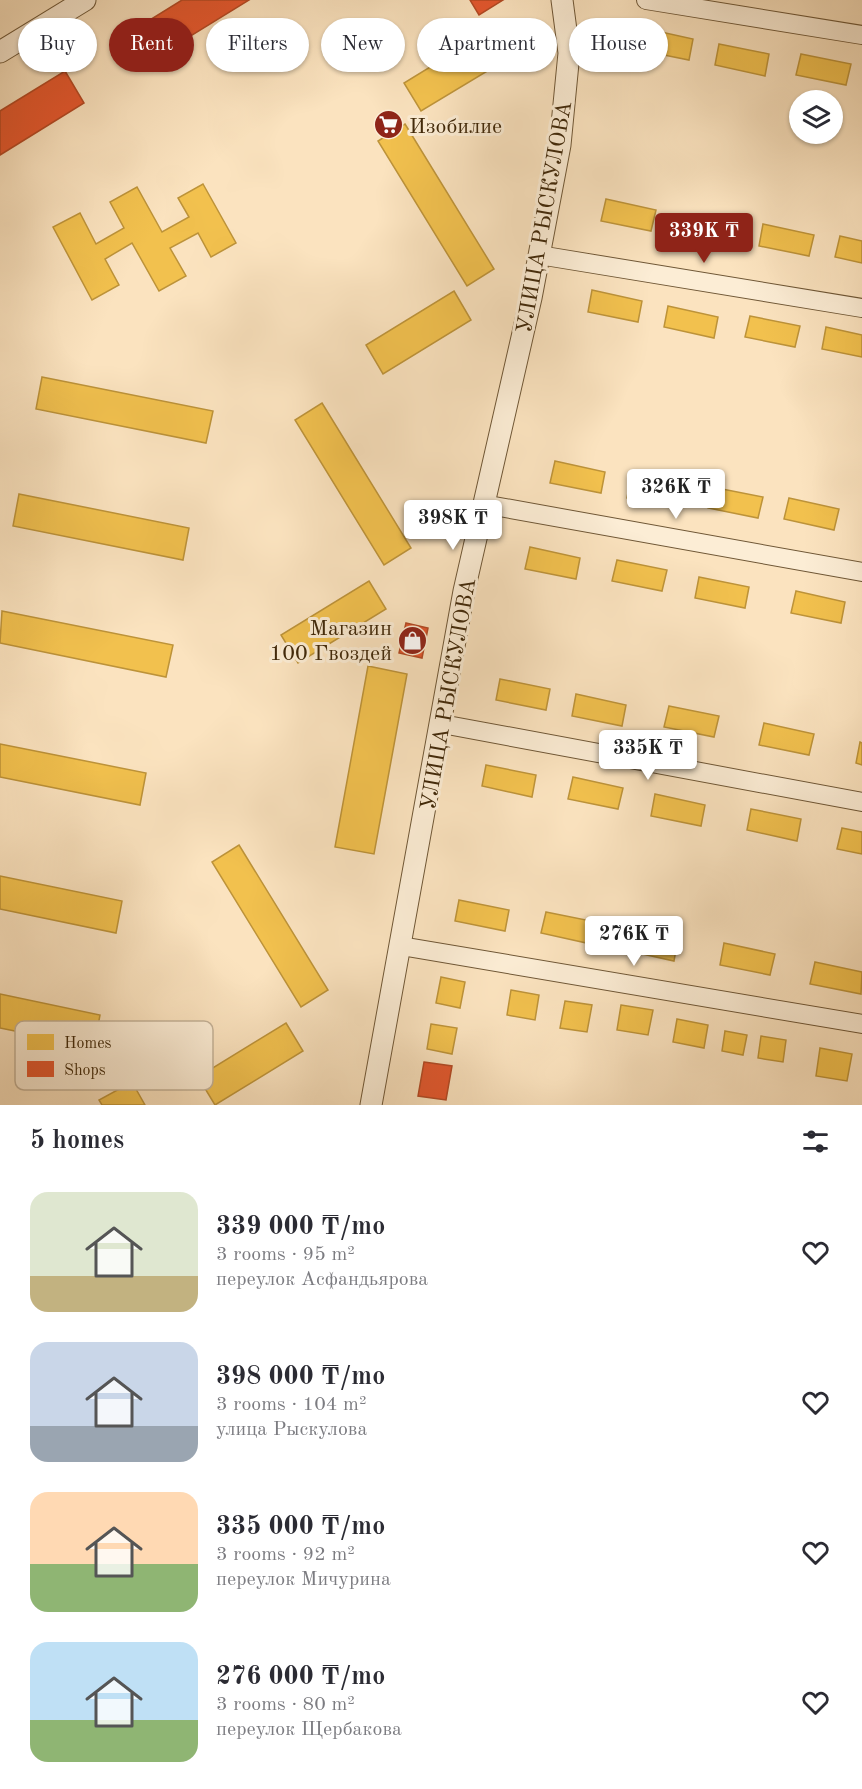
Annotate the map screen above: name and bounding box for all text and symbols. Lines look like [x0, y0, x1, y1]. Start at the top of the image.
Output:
chip: Buy [18, 18, 97, 72]
chip: Rent [109, 18, 194, 72]
chip: Filters [206, 18, 309, 72]
chip: New [321, 18, 405, 72]
chip: Apartment [417, 18, 557, 72]
chip: House [569, 18, 668, 72]
map controls [789, 90, 843, 144]
button: layers [789, 90, 843, 144]
street label: УЛИЦА РЫСКУЛОВА [514, 99, 576, 335]
supermarket icon: Изобилие [372, 109, 404, 141]
place label: Изобилие [409, 116, 502, 138]
pin: 339K ₸ [655, 213, 753, 264]
text: 339K ₸ [669, 222, 739, 242]
pin: 326K ₸ [627, 469, 725, 520]
text: 326K ₸ [641, 478, 711, 498]
pin: 398K ₸ [404, 500, 502, 551]
text: 398K ₸ [418, 509, 488, 529]
street label: УЛИЦА РЫСКУЛОВА [418, 576, 480, 812]
place label: Магазин 100 Гвоздей [270, 618, 392, 665]
shop icon: Магазин 100 Гвоздей [397, 624, 429, 656]
pin: 335K ₸ [599, 730, 697, 781]
text: 335K ₸ [613, 739, 683, 759]
pin: 276K ₸ [585, 916, 683, 967]
text: 276K ₸ [599, 925, 669, 945]
legend [15, 1021, 213, 1090]
text: Homes [64, 1036, 112, 1052]
text: Shops [64, 1063, 106, 1079]
icon: filters [799, 1125, 832, 1158]
text: 5 homes [30, 1128, 124, 1154]
text: 339 000 ₸/mo [216, 1214, 385, 1240]
icon: home [78, 1216, 150, 1288]
icon: heart [799, 1236, 832, 1269]
text: 3 rooms · 95 m² [216, 1245, 355, 1265]
text: переулок Асфандьярова [216, 1270, 428, 1290]
text: 398 000 ₸/mo [216, 1364, 385, 1390]
icon: home [78, 1366, 150, 1438]
icon: heart [799, 1386, 832, 1419]
text: 3 rooms · 104 m² [216, 1395, 366, 1415]
text: улица Рыскулова [216, 1420, 367, 1440]
text: 335 000 ₸/mo [216, 1514, 385, 1540]
icon: home [78, 1516, 150, 1588]
icon: heart [799, 1536, 832, 1569]
text: 3 rooms · 92 m² [216, 1545, 355, 1565]
text: переулок Мичурина [216, 1570, 391, 1590]
text: 276 000 ₸/mo [216, 1664, 385, 1690]
icon: home [78, 1666, 150, 1738]
icon: heart [799, 1686, 832, 1719]
text: 3 rooms · 80 m² [216, 1695, 355, 1715]
text: переулок Щербакова [216, 1720, 402, 1740]

